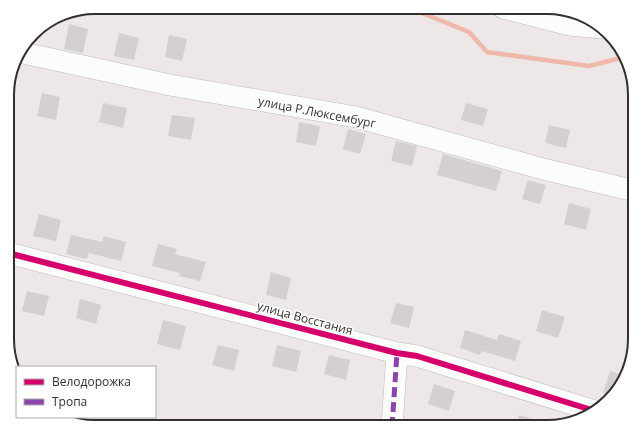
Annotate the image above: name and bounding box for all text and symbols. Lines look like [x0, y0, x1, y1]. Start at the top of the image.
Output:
street label: улица Р.Люксембург [257, 92, 377, 132]
street label: улица Восстания [255, 297, 355, 339]
legend [16, 366, 156, 418]
text: Велодорожка [52, 373, 131, 390]
text: Тропа [52, 393, 87, 410]

